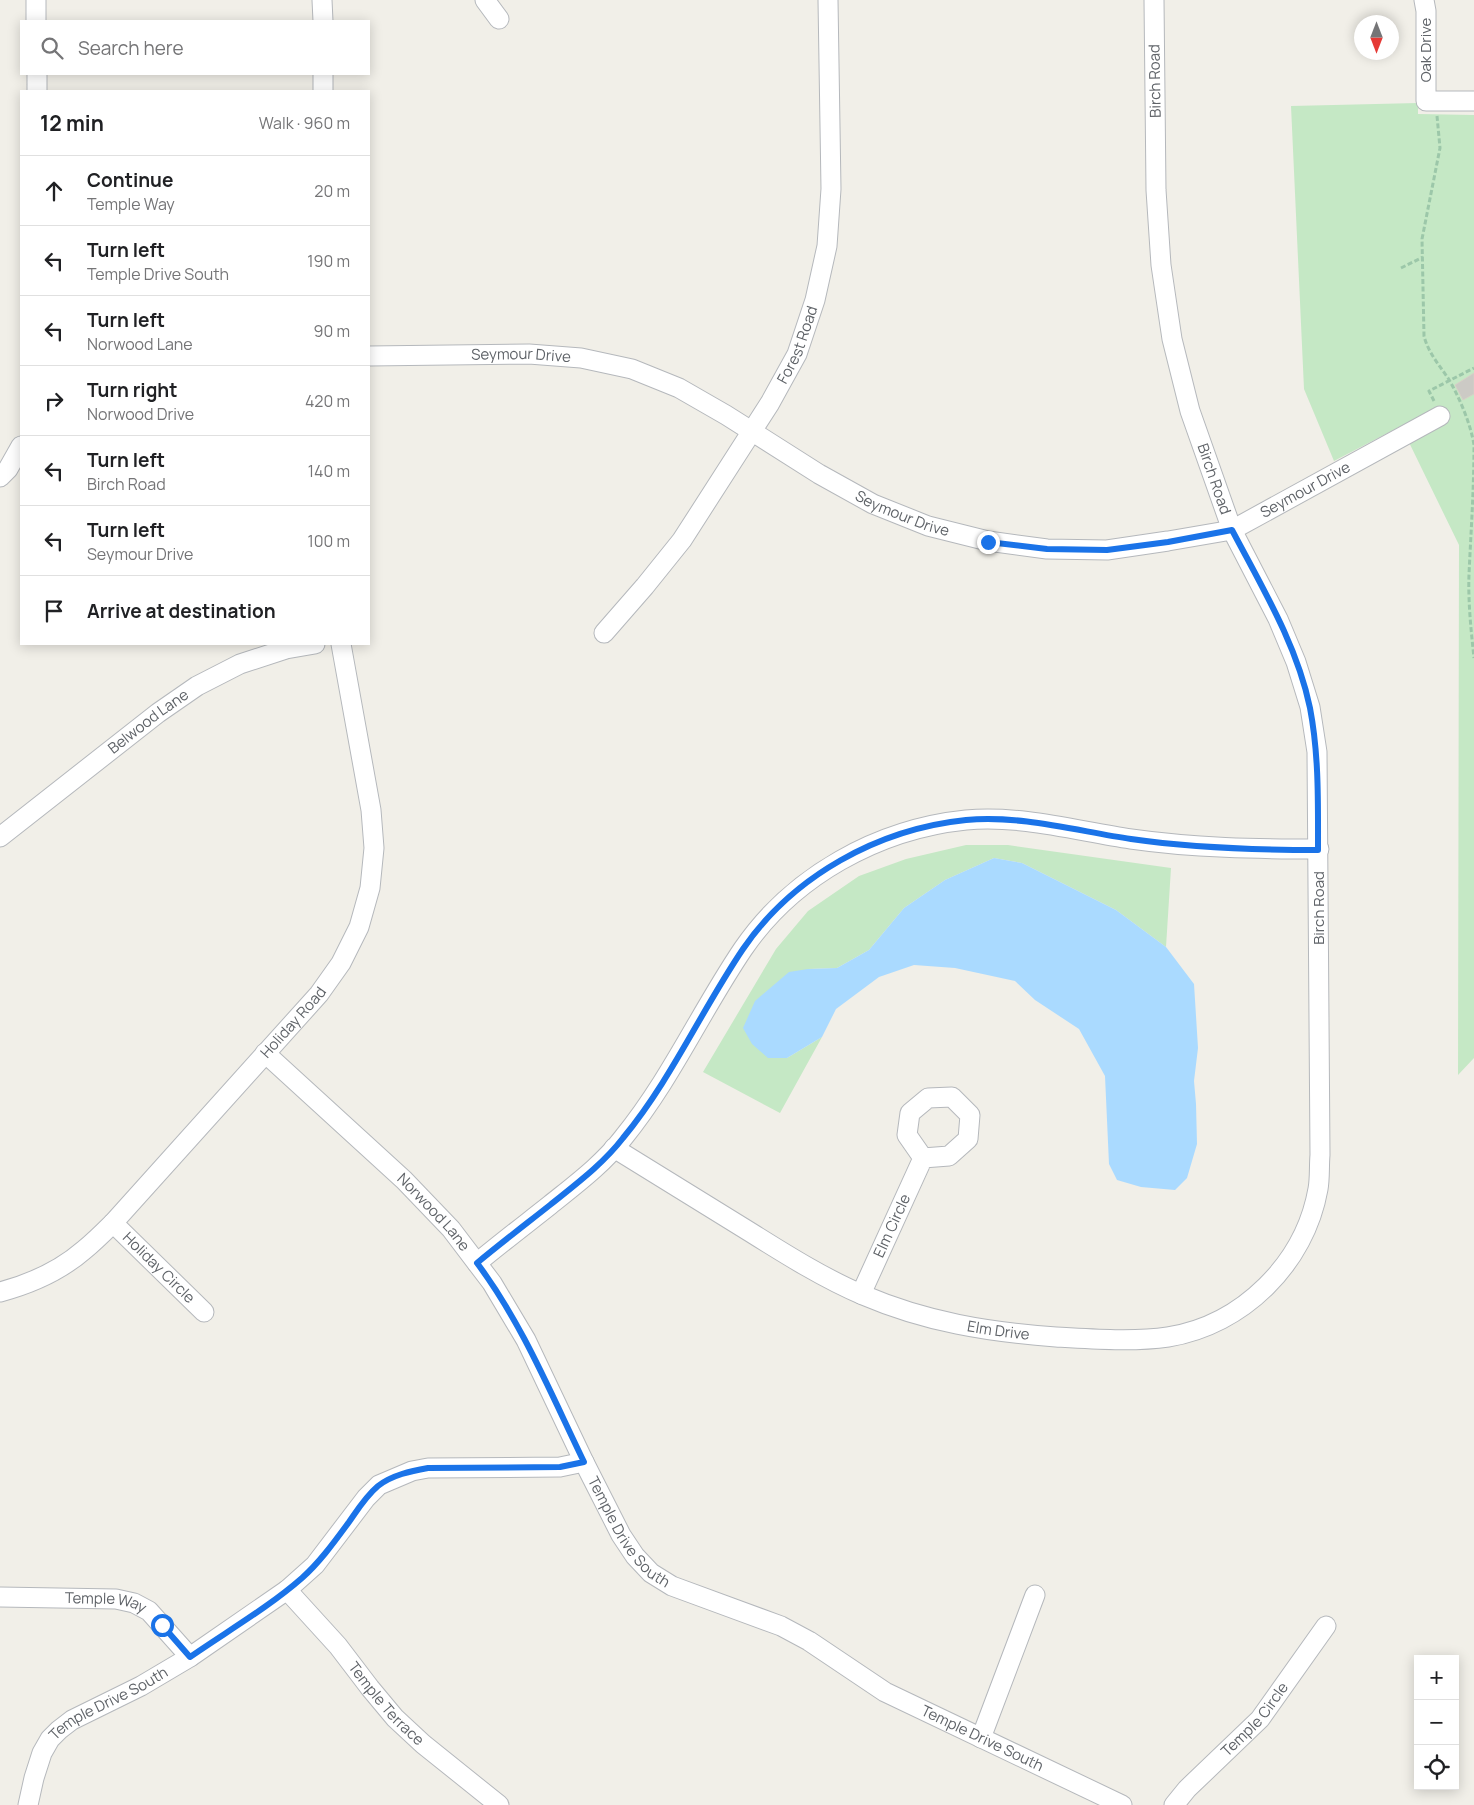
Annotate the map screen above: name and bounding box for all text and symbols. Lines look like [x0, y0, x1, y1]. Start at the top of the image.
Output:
north arrow [1354, 15, 1399, 60]
street label: Oak Drive [1415, 17, 1436, 82]
search box [20, 20, 370, 75]
icon: search [38, 34, 66, 62]
text: Search here [78, 35, 184, 61]
street label: Birch Road [1143, 44, 1166, 118]
text: 12 min [40, 109, 104, 137]
text: Walk · 960 m [259, 112, 350, 134]
text: Continue [87, 167, 173, 193]
icon: ahead [40, 177, 68, 205]
text: 20 m [314, 180, 350, 202]
text: Temple Way [87, 193, 175, 215]
text: Turn left [87, 237, 165, 263]
icon: left [40, 247, 68, 275]
text: 190 m [307, 250, 350, 272]
text: Temple Drive South [87, 263, 229, 285]
street label: Forest Road [772, 303, 822, 387]
text: Turn left [87, 307, 165, 333]
icon: left [40, 317, 68, 345]
text: 90 m [314, 320, 350, 342]
text: Norwood Lane [87, 333, 193, 355]
street label: Seymour Drive [471, 343, 572, 367]
text: Turn right [87, 377, 177, 403]
icon: right [40, 387, 68, 415]
text: 420 m [305, 390, 350, 412]
text: Norwood Drive [87, 403, 194, 425]
street label: Birch Road [1193, 441, 1236, 517]
text: Turn left [87, 447, 165, 473]
street label: Seymour Drive [1256, 456, 1354, 523]
icon: left [40, 457, 68, 485]
text: 140 m [308, 460, 350, 482]
text: Birch Road [87, 473, 166, 495]
street label: Seymour Drive [851, 485, 952, 541]
text: Turn left [87, 517, 165, 543]
icon: left [40, 527, 68, 555]
text: 100 m [307, 530, 350, 552]
route end [977, 531, 1000, 554]
text: Seymour Drive [87, 543, 193, 565]
icon: arrive [40, 597, 68, 625]
text: Arrive at destination [87, 598, 276, 624]
street label: Belwood Lane [103, 684, 193, 758]
street label: Birch Road [1308, 871, 1329, 945]
street label: Holiday Road [255, 982, 331, 1062]
street label: Norwood Lane [393, 1168, 475, 1255]
street label: Elm Circle [868, 1190, 915, 1261]
street label: Holiday Circle [118, 1227, 200, 1308]
street label: Elm Drive [966, 1315, 1031, 1345]
street label: Temple Drive South [583, 1473, 674, 1592]
street label: Temple Way [65, 1587, 150, 1618]
route start [151, 1614, 174, 1637]
map controls [1414, 1655, 1459, 1790]
button: + [1414, 1655, 1459, 1700]
street label: Temple Terrace [344, 1657, 429, 1750]
street label: Temple Drive South [44, 1661, 172, 1744]
street label: Temple Circle [1216, 1678, 1293, 1761]
street label: Temple Drive South [918, 1700, 1047, 1776]
button: − [1414, 1700, 1459, 1745]
button: locate [1414, 1745, 1459, 1790]

